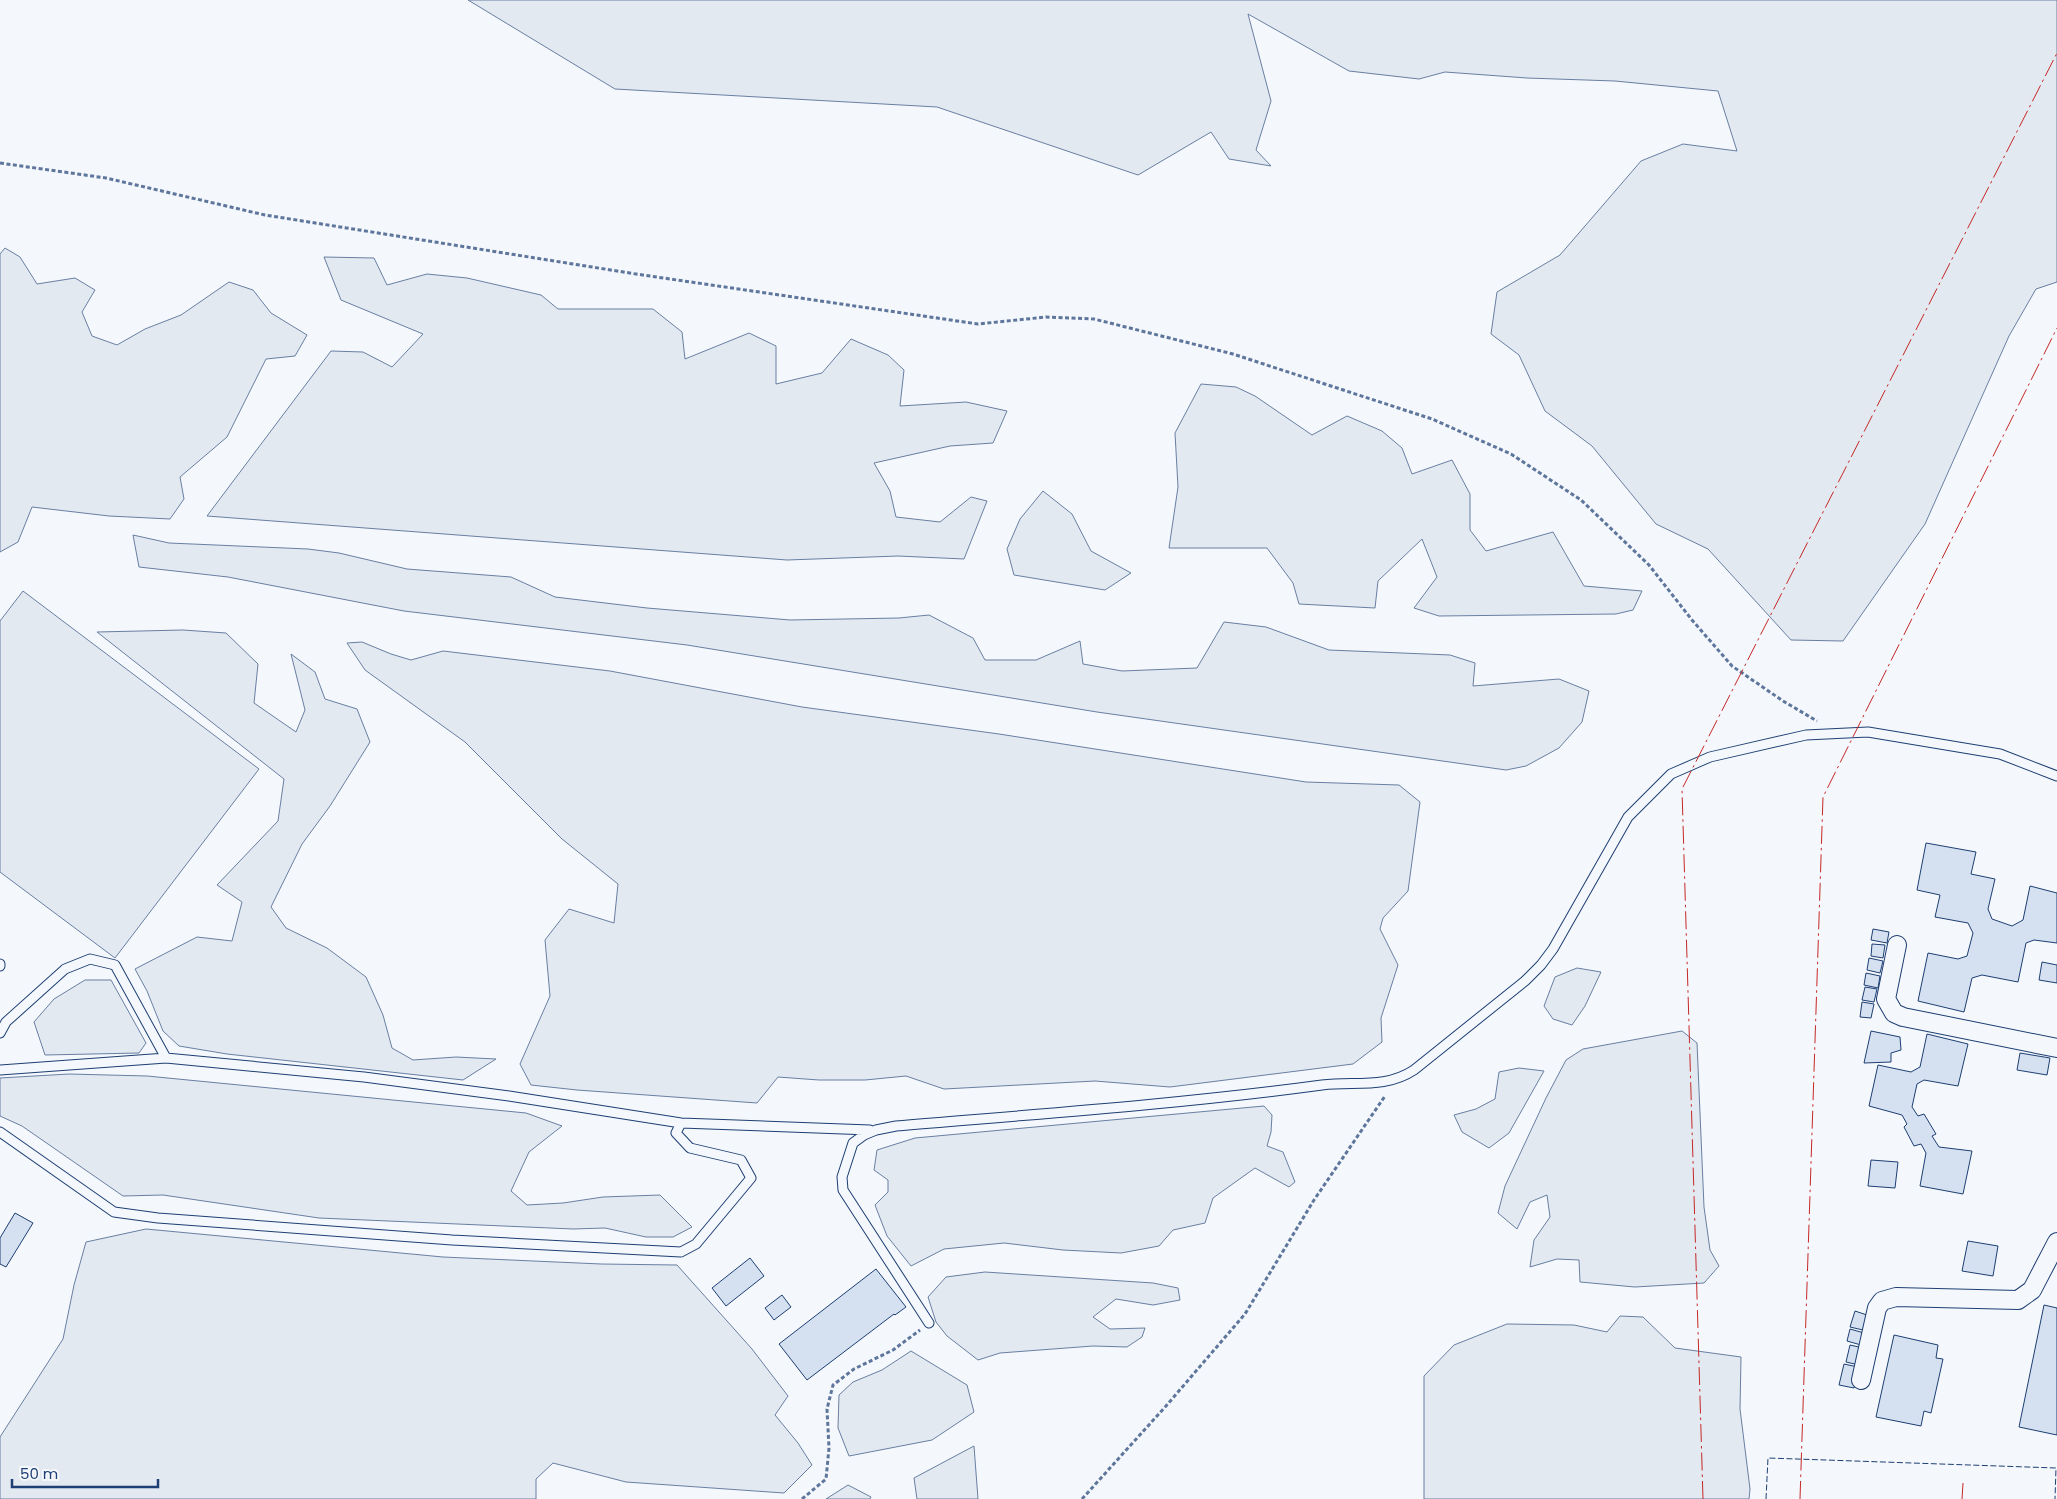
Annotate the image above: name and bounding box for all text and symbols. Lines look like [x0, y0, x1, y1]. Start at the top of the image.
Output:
scale bar [12, 1456, 159, 1488]
text: 50 m [20, 1463, 58, 1484]

